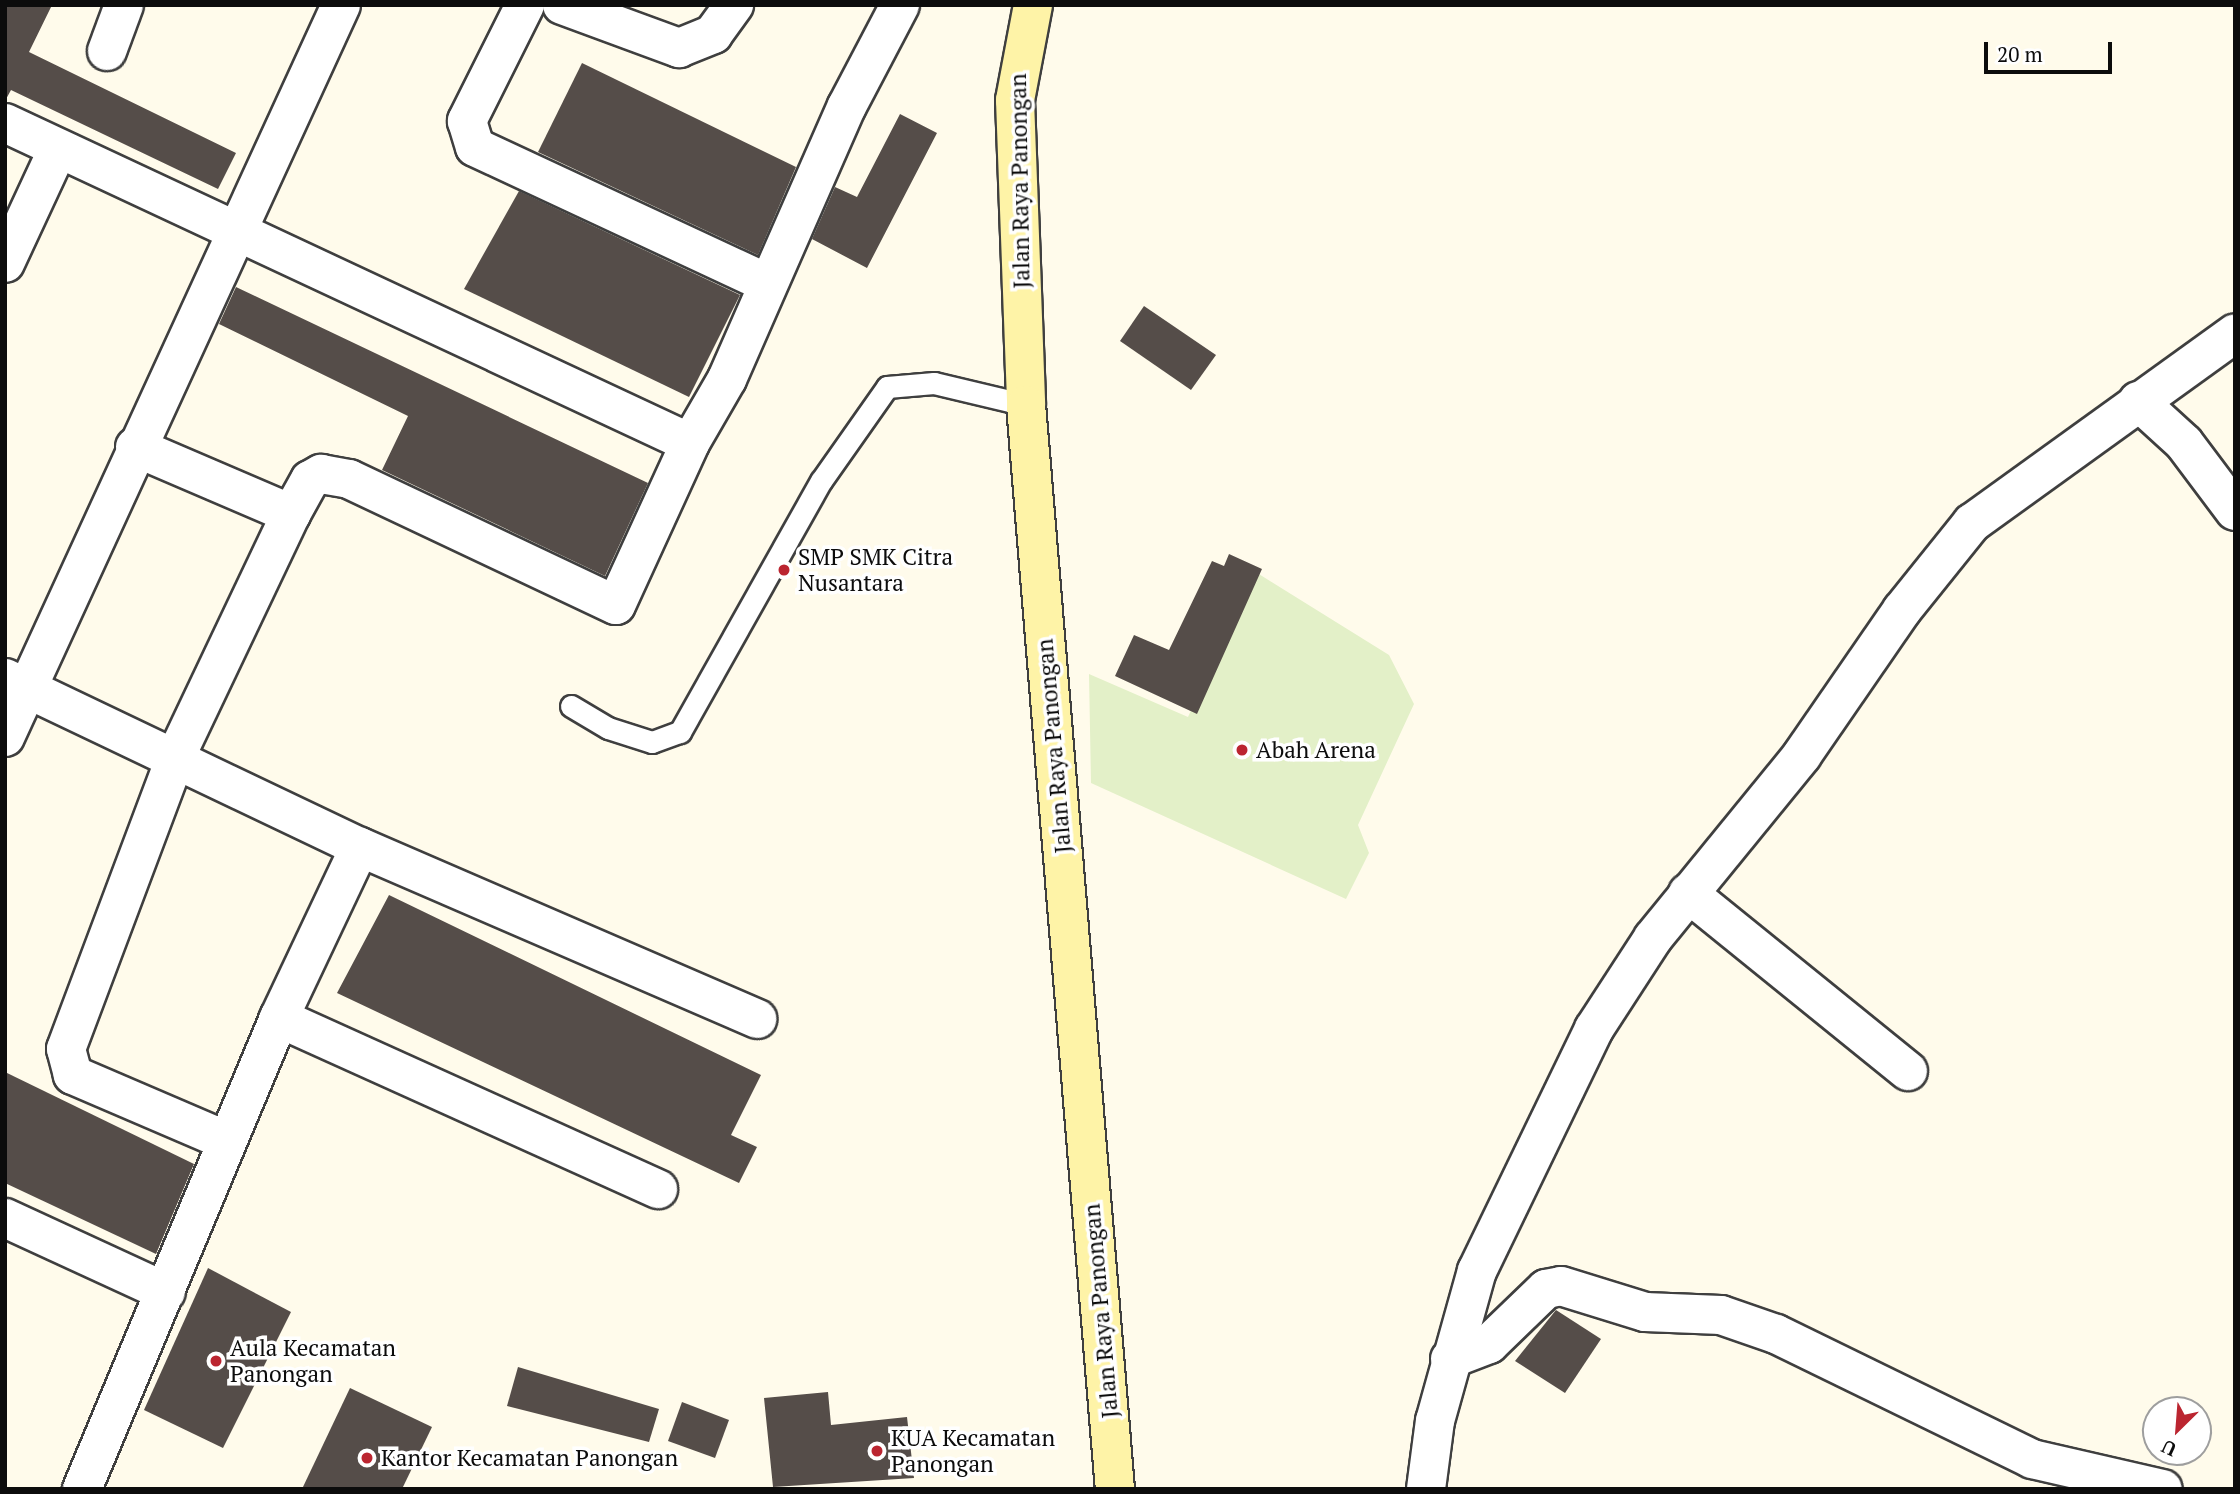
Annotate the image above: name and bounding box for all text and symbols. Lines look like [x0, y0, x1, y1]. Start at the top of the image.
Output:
scale bar [1988, 28, 2116, 72]
text: 20 m [1997, 40, 2043, 68]
street label: Jalan Raya Panongan [1004, 73, 1036, 289]
place label: SMP SMK Citra Nusantara [798, 543, 953, 597]
marker: SMP SMK Citra Nusantara [776, 562, 792, 578]
street label: Jalan Raya Panongan [1031, 638, 1077, 854]
place label: Abah Arena [1256, 736, 1376, 764]
marker: Abah Arena [1234, 742, 1250, 758]
street label: Jalan Raya Panongan [1078, 1203, 1124, 1419]
place label: Aula Kecamatan Panongan [230, 1334, 396, 1388]
marker: Aula Kecamatan Panongan [208, 1353, 224, 1369]
north arrow [2142, 1396, 2212, 1466]
place label: KUA Kecamatan Panongan [891, 1424, 1056, 1478]
text: U [2157, 1434, 2180, 1463]
marker: KUA Kecamatan Panongan [869, 1443, 885, 1459]
place label: Kantor Kecamatan Panongan [381, 1444, 678, 1472]
marker: Kantor Kecamatan Panongan [359, 1450, 375, 1466]

